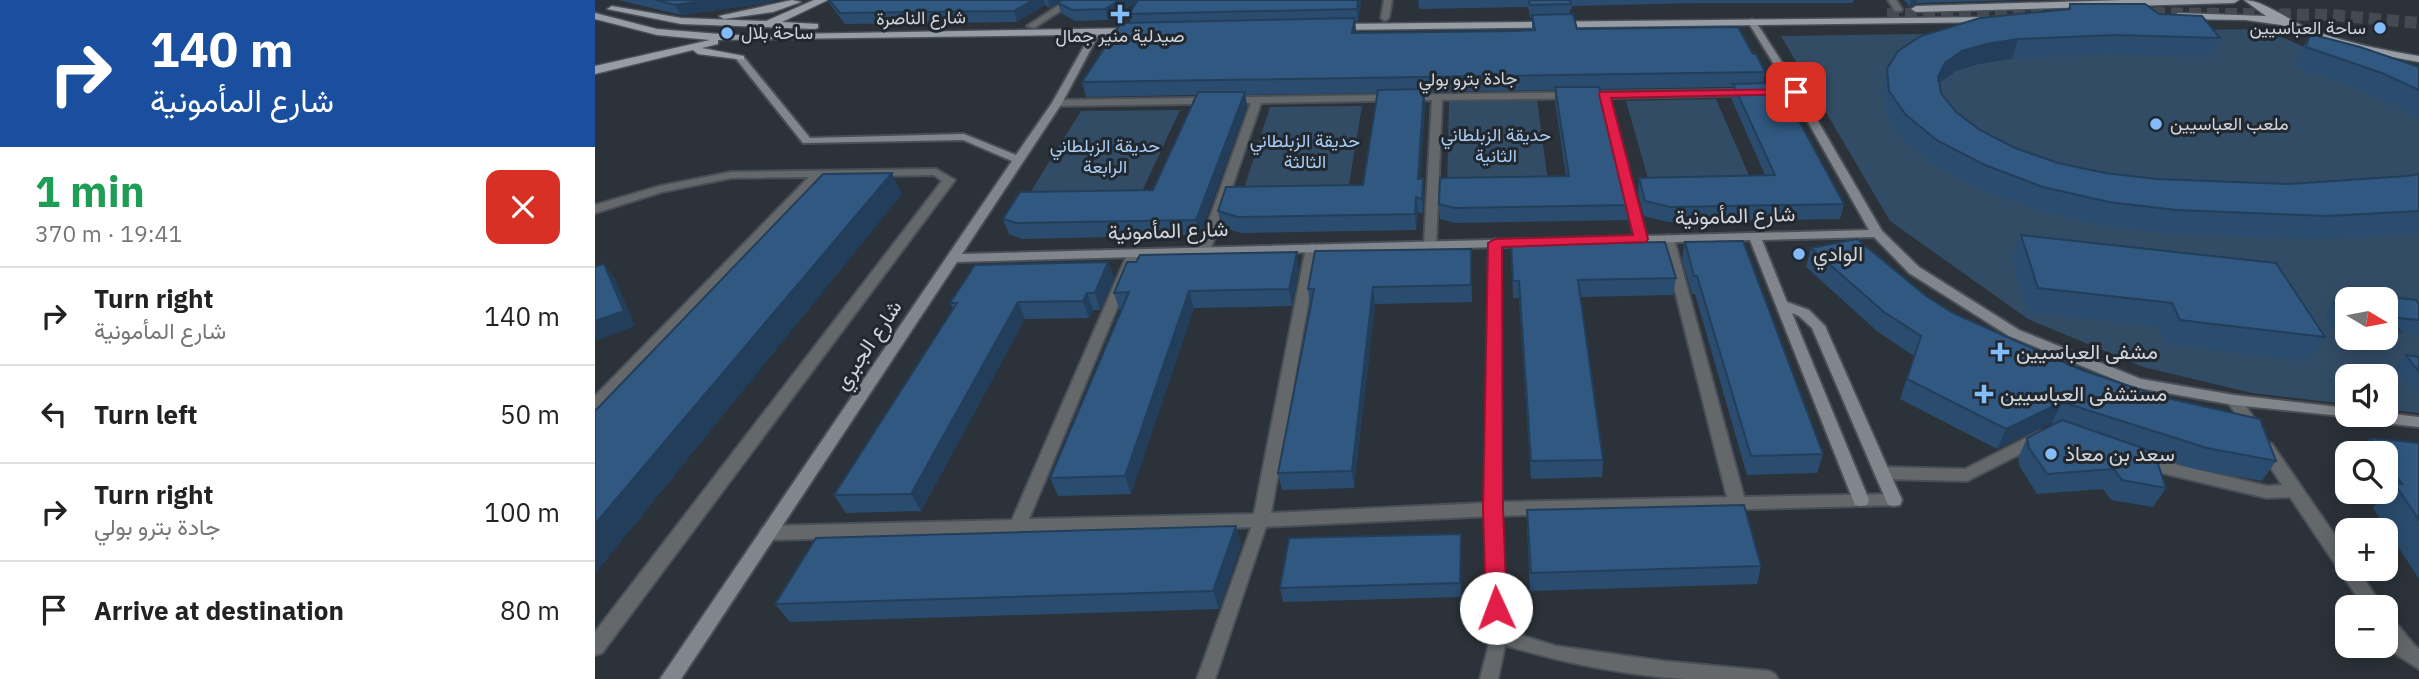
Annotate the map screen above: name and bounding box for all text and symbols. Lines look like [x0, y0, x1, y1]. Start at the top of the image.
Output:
street label: شارع الناصرة [876, 5, 966, 31]
marker: صيدلية منير جمال [1112, 6, 1128, 22]
place label: ساحة العباسيين [2249, 16, 2366, 39]
text: 140 m [150, 17, 294, 80]
marker: ساحة العباسيين [2372, 20, 2388, 36]
place label: ساحة بلال [741, 21, 813, 44]
place label: صيدلية منير جمال [1055, 24, 1185, 47]
marker: ساحة بلال [719, 25, 735, 41]
icon: right [35, 28, 126, 119]
pin [1766, 62, 1826, 122]
street label: جادة بترو بولي [1418, 66, 1518, 95]
icon: arrive [1777, 73, 1815, 111]
text: شارع المأمونية [150, 79, 334, 121]
place label: ملعب العباسيين [2170, 112, 2289, 135]
marker: ملعب العباسيين [2148, 116, 2164, 132]
park label: حديقة الزبلطاني الثانية [1441, 123, 1551, 167]
park label: حديقة الزبلطاني الثالثة [1250, 129, 1360, 173]
park label: حديقة الزبلطاني الرابعة [1050, 134, 1160, 178]
text: 1 min [35, 164, 145, 219]
button: close [486, 170, 560, 244]
street label: شارع المأمونية [1674, 199, 1796, 232]
street label: شارع المأمونية [1107, 214, 1229, 247]
text: 370 m · 19:41 [35, 218, 182, 248]
place label: الوادي [1813, 239, 1863, 271]
marker: الوادي [1791, 246, 1807, 262]
text: Turn right [94, 281, 213, 315]
north arrow [2335, 287, 2397, 350]
map controls [2335, 287, 2398, 658]
street label: شارع الجبري [827, 294, 911, 397]
icon: right [35, 297, 73, 335]
text: 140 m [484, 299, 560, 333]
text: شارع المأمونية [94, 315, 226, 345]
place label: مشفى العباسيين [2016, 337, 2158, 365]
marker: مشفى العباسيين [1990, 342, 2010, 362]
button: sound [2335, 364, 2398, 427]
place label: مستشفى العباسيين [2000, 379, 2167, 407]
marker: مستشفى العباسيين [1974, 384, 1994, 404]
icon: left [35, 395, 73, 433]
text: Turn left [94, 397, 197, 431]
text: 50 m [500, 397, 560, 431]
place label: سعد بن معاذ [2065, 439, 2175, 467]
button: search [2335, 441, 2398, 504]
marker: سعد بن معاذ [2043, 446, 2059, 462]
text: Turn right [94, 477, 213, 511]
icon: right [35, 493, 73, 531]
text: 100 m [484, 495, 560, 529]
text: جادة بترو بولي [94, 511, 220, 541]
button: + [2335, 518, 2398, 581]
position arrow [1459, 571, 1533, 645]
icon: arrive [35, 591, 73, 629]
text: Arrive at destination [94, 593, 344, 627]
text: 80 m [500, 593, 560, 627]
button: − [2335, 595, 2398, 658]

